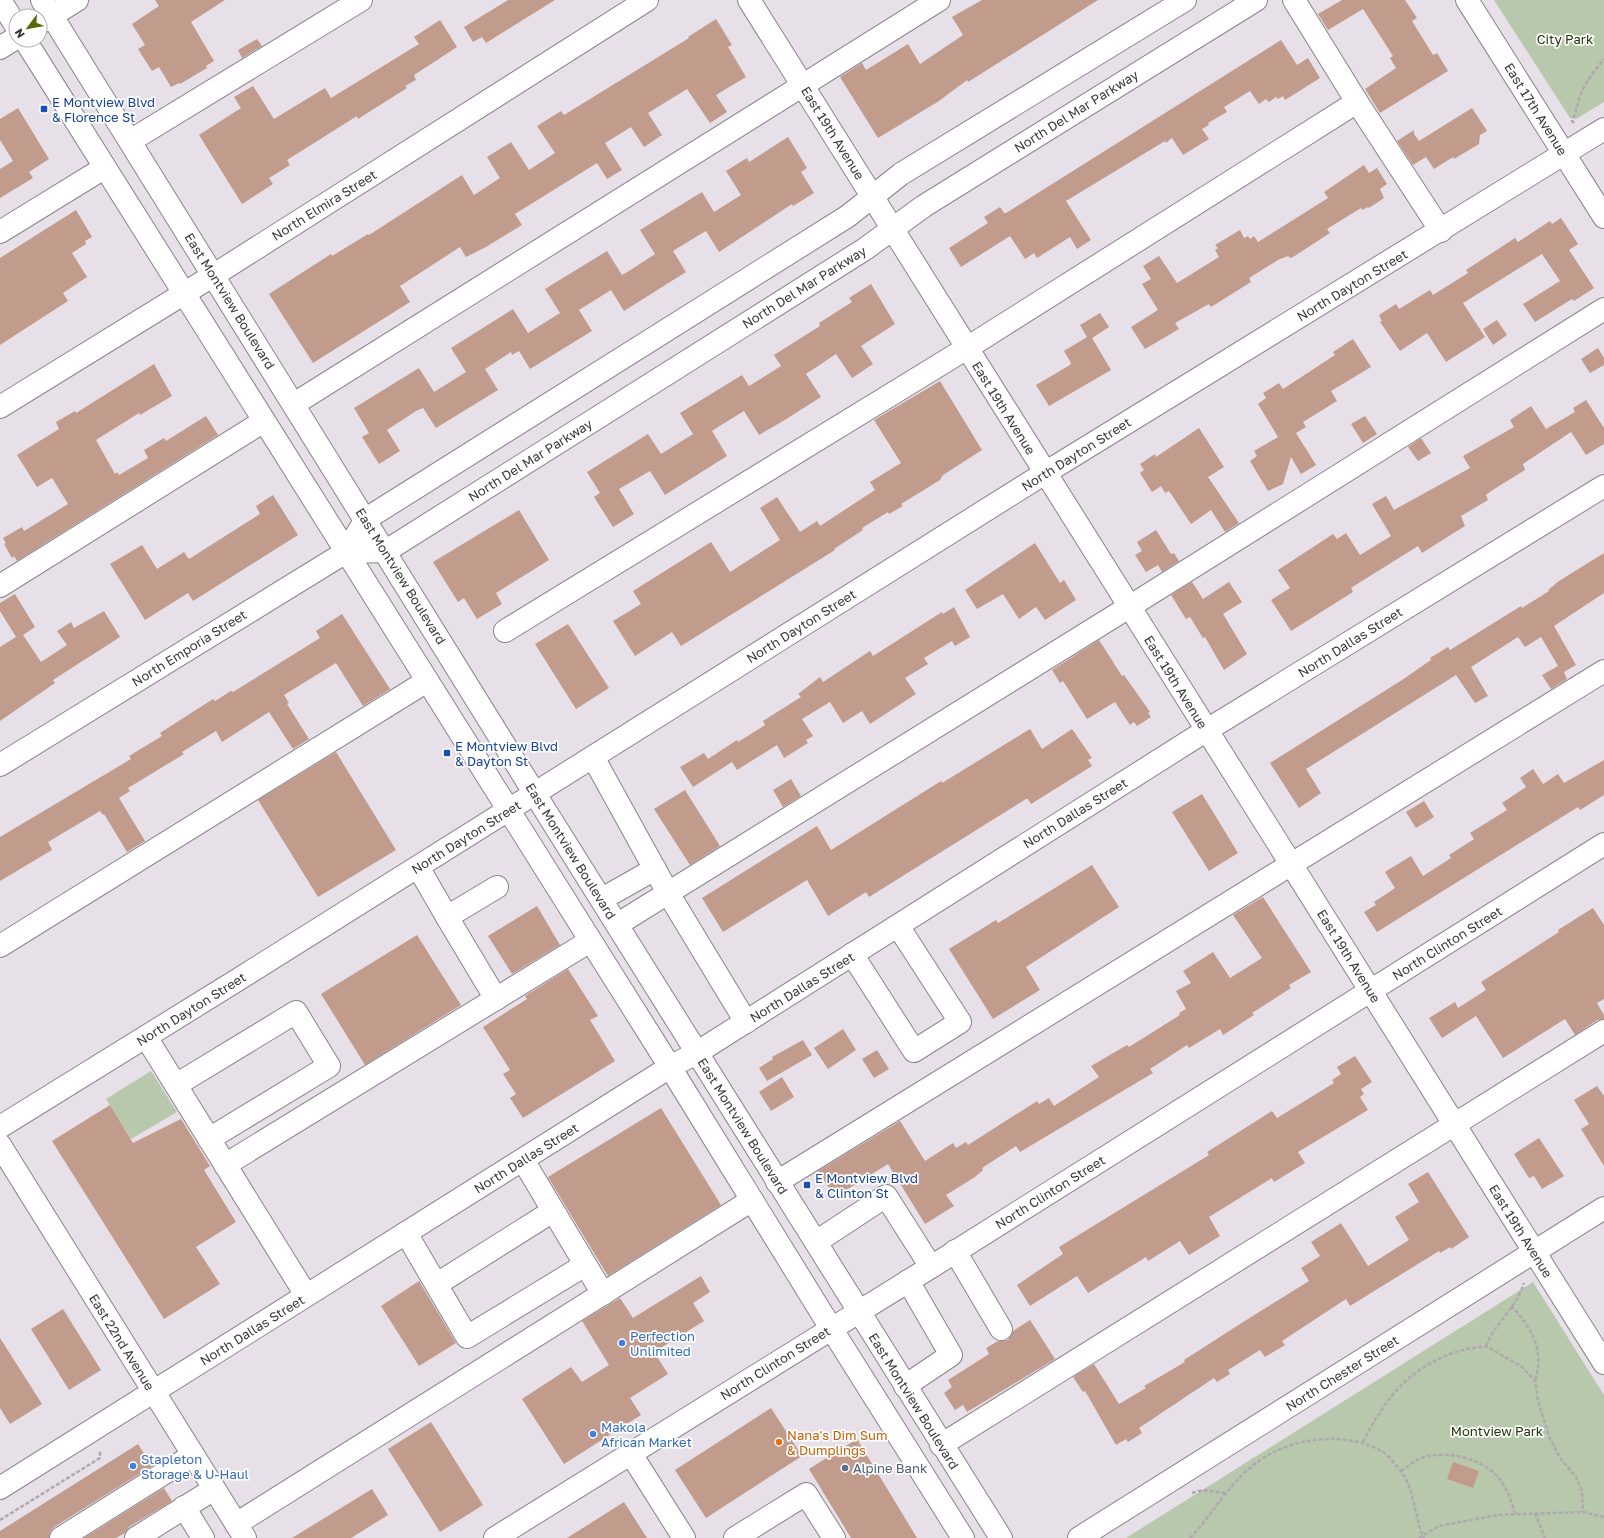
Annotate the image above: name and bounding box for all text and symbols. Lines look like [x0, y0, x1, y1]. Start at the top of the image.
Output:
north arrow [8, 8, 48, 48]
text: N [11, 27, 27, 41]
park label: City Park [1537, 31, 1594, 47]
street label: East 17th Avenue [1501, 60, 1571, 158]
street label: North Del Mar Parkway [1011, 66, 1142, 156]
street label: East 19th Avenue [798, 83, 868, 183]
place label: E Montview Blvd & Florence St [52, 94, 155, 125]
marker: E Montview Blvd & Florence St [39, 104, 49, 114]
street label: North Elmira Street [269, 166, 379, 244]
street label: East Montview Boulevard [181, 230, 279, 372]
street label: North Del Mar Parkway [739, 242, 870, 332]
street label: North Dayton Street [1294, 246, 1410, 324]
street label: East 19th Avenue [969, 358, 1039, 458]
street label: North Dayton Street [1018, 414, 1134, 494]
street label: North Del Mar Parkway [465, 415, 596, 505]
street label: East Montview Boulevard [352, 505, 450, 647]
street label: North Dayton Street [743, 586, 859, 666]
street label: North Dallas Street [1295, 603, 1405, 681]
street label: North Emporia Street [129, 606, 249, 690]
street label: East 19th Avenue [1141, 632, 1211, 732]
place label: E Montview Blvd & Dayton St [455, 738, 558, 769]
marker: E Montview Blvd & Dayton St [442, 748, 452, 758]
street label: North Dallas Street [1020, 774, 1130, 852]
street label: East Montview Boulevard [522, 780, 620, 922]
street label: North Dayton Street [408, 797, 524, 877]
street label: North Clinton Street [1389, 903, 1505, 983]
street label: East 19th Avenue [1314, 906, 1384, 1006]
street label: North Dallas Street [747, 948, 857, 1026]
street label: North Dayton Street [133, 969, 249, 1049]
street label: East Montview Boulevard [694, 1055, 792, 1197]
street label: North Dallas Street [471, 1119, 581, 1197]
street label: North Clinton Street [992, 1152, 1108, 1232]
place label: E Montview Blvd & Clinton St [815, 1170, 918, 1201]
marker: E Montview Blvd & Clinton St [802, 1180, 812, 1190]
street label: East 19th Avenue [1486, 1181, 1556, 1281]
street label: East 22nd Avenue [86, 1291, 158, 1393]
street label: North Dallas Street [197, 1291, 307, 1369]
street label: North Clinton Street [717, 1323, 833, 1403]
place label: Perfection Unlimited [630, 1328, 695, 1359]
street label: East Montview Boulevard [865, 1330, 963, 1472]
street label: North Chester Street [1283, 1332, 1401, 1414]
marker: Perfection Unlimited [617, 1338, 627, 1348]
place label: Makola African Market [601, 1419, 692, 1450]
park label: Montview Park [1451, 1423, 1544, 1439]
place label: Nana's Dim Sum & Dumplings [787, 1427, 887, 1458]
marker: Makola African Market [588, 1429, 598, 1439]
marker: Nana's Dim Sum & Dumplings [774, 1437, 784, 1447]
place label: Stapleton Storage & U-Haul [141, 1451, 249, 1482]
place label: Alpine Bank [853, 1460, 928, 1476]
marker: Stapleton Storage & U-Haul [128, 1461, 138, 1471]
marker: Alpine Bank [840, 1463, 850, 1473]

